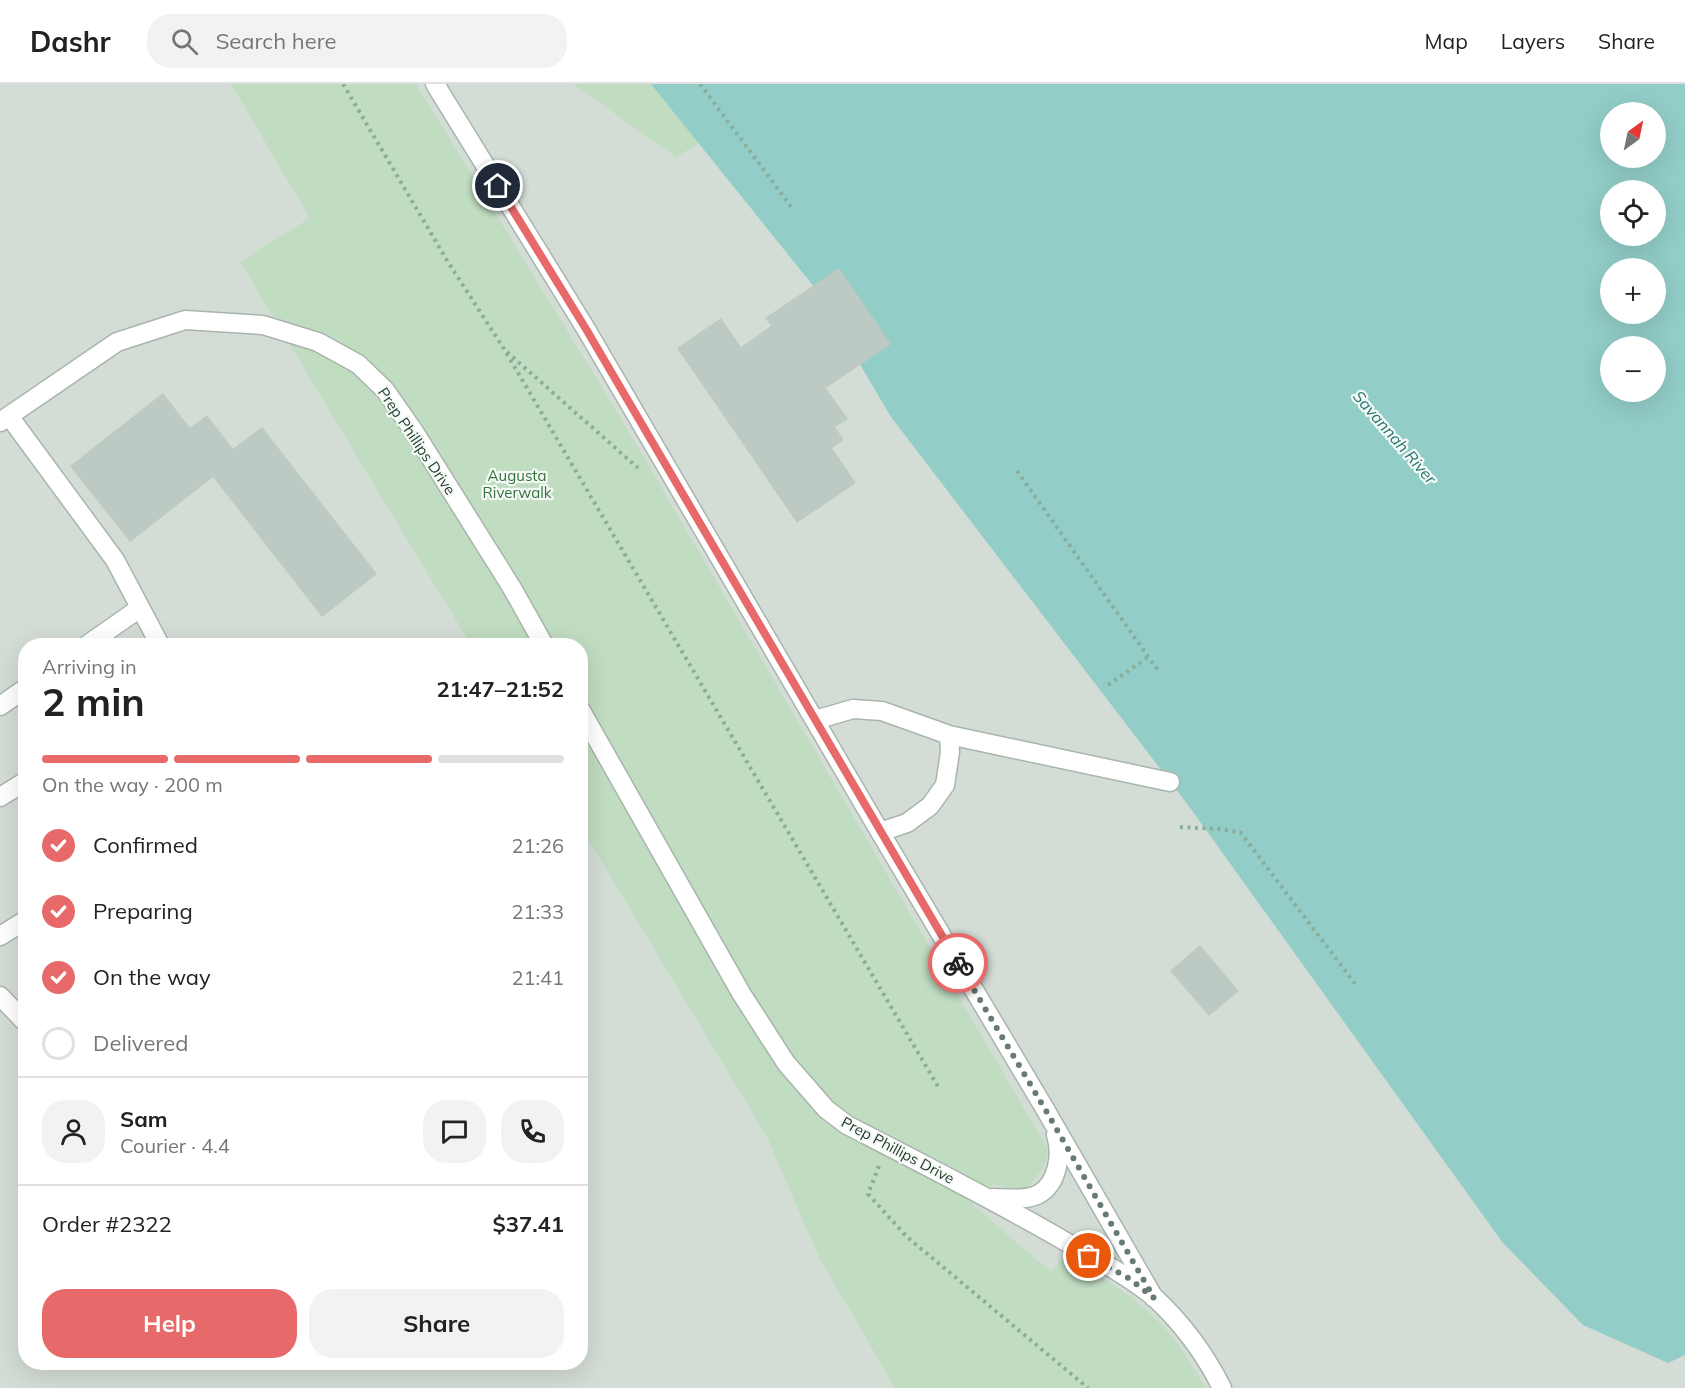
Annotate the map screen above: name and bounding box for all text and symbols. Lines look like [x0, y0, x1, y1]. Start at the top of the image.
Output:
search box [147, 14, 567, 68]
text: Dashr [30, 24, 111, 59]
icon: search [168, 25, 201, 58]
text: Search here [216, 27, 337, 55]
text: Map [1425, 28, 1468, 54]
text: Layers [1501, 28, 1565, 54]
text: Share [1598, 28, 1655, 54]
north arrow [1600, 102, 1666, 168]
map controls [1600, 102, 1666, 402]
pin [472, 160, 523, 211]
icon: home [481, 169, 514, 202]
button: locate [1600, 180, 1666, 246]
button: + [1600, 258, 1666, 324]
button: − [1600, 336, 1666, 402]
street label: Prep Phillips Drive [374, 384, 460, 498]
water label: Savannah River [1349, 386, 1442, 489]
park label: Augusta Riverwalk [482, 466, 552, 502]
text: Arriving in [42, 654, 137, 679]
text: 21:47–21:52 [436, 675, 564, 703]
text: 2 min [42, 677, 145, 726]
text: On the way · 200 m [42, 772, 223, 797]
icon: check [42, 829, 75, 862]
text: Confirmed [93, 831, 198, 859]
text: 21:26 [511, 833, 564, 858]
icon: check [42, 895, 75, 928]
text: Preparing [93, 897, 193, 925]
text: 21:33 [511, 899, 564, 924]
courier [928, 933, 988, 993]
icon: bike [942, 947, 975, 980]
icon: check [42, 961, 75, 994]
text: On the way [93, 963, 211, 991]
text: 21:41 [511, 965, 564, 990]
text: Delivered [93, 1029, 188, 1057]
button: person [42, 1100, 105, 1163]
button: chat [423, 1100, 486, 1163]
button: phone [501, 1100, 564, 1163]
text: Sam [120, 1105, 168, 1133]
street label: Prep Phillips Drive [838, 1112, 958, 1188]
text: Courier · 4.4 [120, 1133, 230, 1158]
text: Order #2322 [42, 1210, 172, 1238]
text: $37.41 [493, 1210, 564, 1238]
pin [1063, 1230, 1114, 1281]
icon: bag [1072, 1239, 1105, 1272]
button: Help [42, 1289, 297, 1358]
button: Share [309, 1289, 564, 1358]

